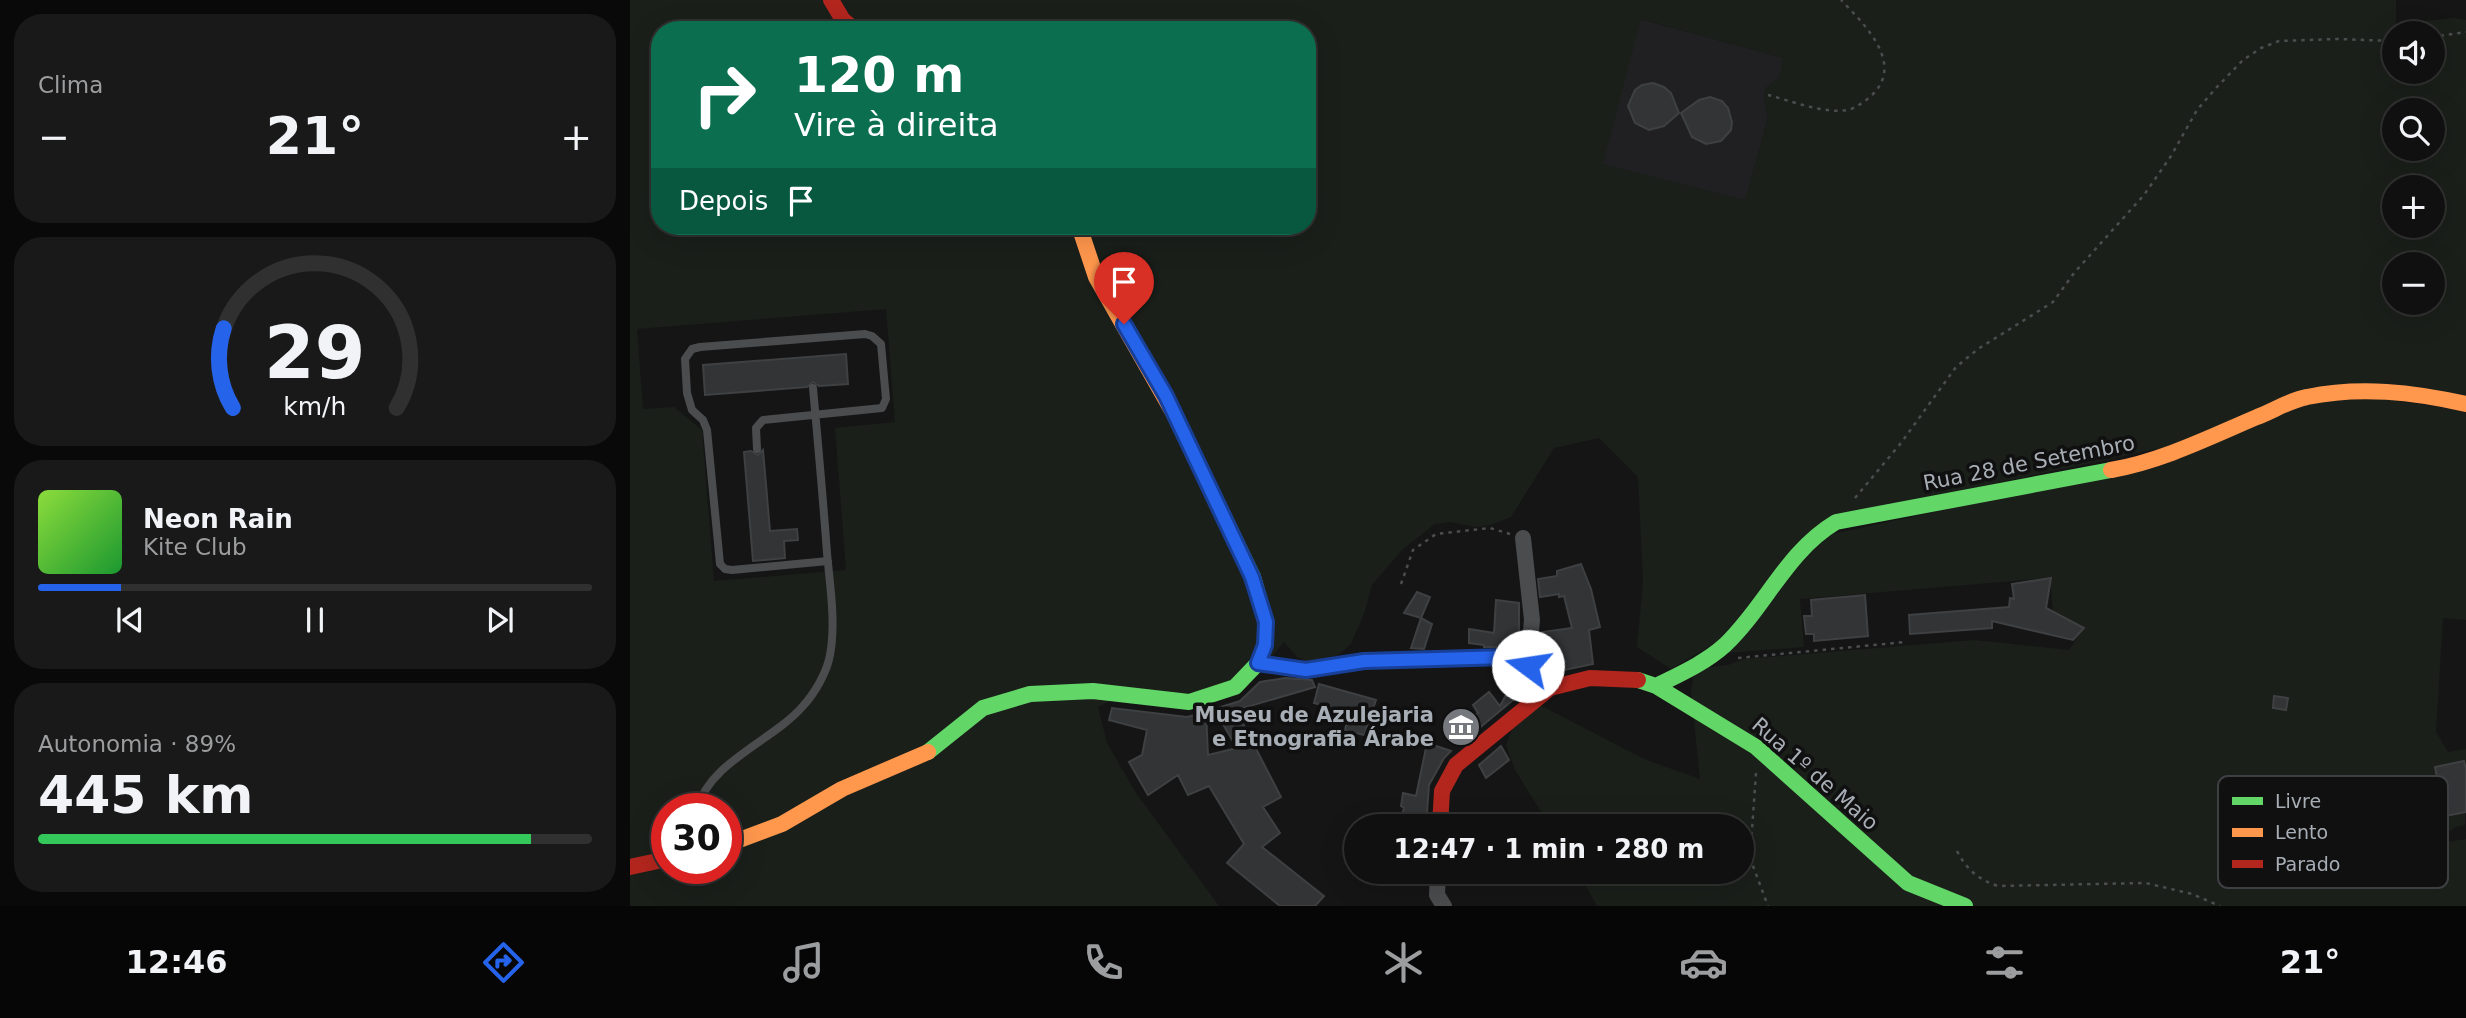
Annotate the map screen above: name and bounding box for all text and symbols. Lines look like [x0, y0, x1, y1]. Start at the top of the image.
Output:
map controls [2382, 21, 2445, 315]
button: sound [2382, 21, 2445, 84]
text: 120 m [794, 47, 964, 104]
icon: right [679, 49, 770, 140]
text: Clima [38, 72, 103, 98]
button: search [2382, 98, 2445, 161]
text: 21° [266, 106, 364, 166]
text: Vire à direita [794, 106, 999, 144]
text: − [38, 115, 70, 159]
text: + [560, 115, 592, 159]
button: + [2382, 175, 2445, 238]
icon: arrive [782, 182, 820, 220]
text: Depois [679, 186, 768, 216]
pin [1094, 252, 1154, 324]
button: − [2382, 252, 2445, 315]
icon: arrive [1105, 263, 1143, 301]
text: 29 [264, 310, 366, 395]
text: km/h [283, 391, 347, 420]
street label: Rua 28 de Setembro [1921, 431, 2137, 495]
text: Neon Rain [143, 504, 293, 534]
text: Kite Club [143, 534, 247, 560]
icon: previous [111, 601, 149, 639]
icon: pause [296, 601, 334, 639]
icon: next [481, 601, 519, 639]
position arrow [1491, 629, 1565, 703]
place label: Museu de Azulejaria e Etnografia Árabe [1195, 703, 1434, 751]
museum icon: Museu de Azulejaria e Etnografia Árabe [1440, 706, 1482, 748]
street label: Rua 1º de Maio [1747, 713, 1883, 835]
text: Autonomia · 89% [38, 731, 236, 757]
text: 445 km [38, 765, 253, 825]
legend [2218, 776, 2448, 888]
text: Livre [2275, 790, 2321, 812]
speed limit sign: 30 [651, 793, 742, 884]
text: Lento [2275, 821, 2328, 843]
text: 12:47 · 1 min · 280 m [1394, 834, 1704, 864]
text: Parado [2275, 853, 2340, 875]
icon: directions [479, 938, 528, 987]
icon: music [779, 938, 828, 987]
icon: phone [1079, 938, 1128, 987]
icon: climate [1379, 938, 1428, 987]
icon: car [1679, 938, 1728, 987]
icon: filters [1980, 938, 2029, 987]
text: 12:46 [126, 943, 227, 981]
text: 21° [2280, 943, 2340, 981]

